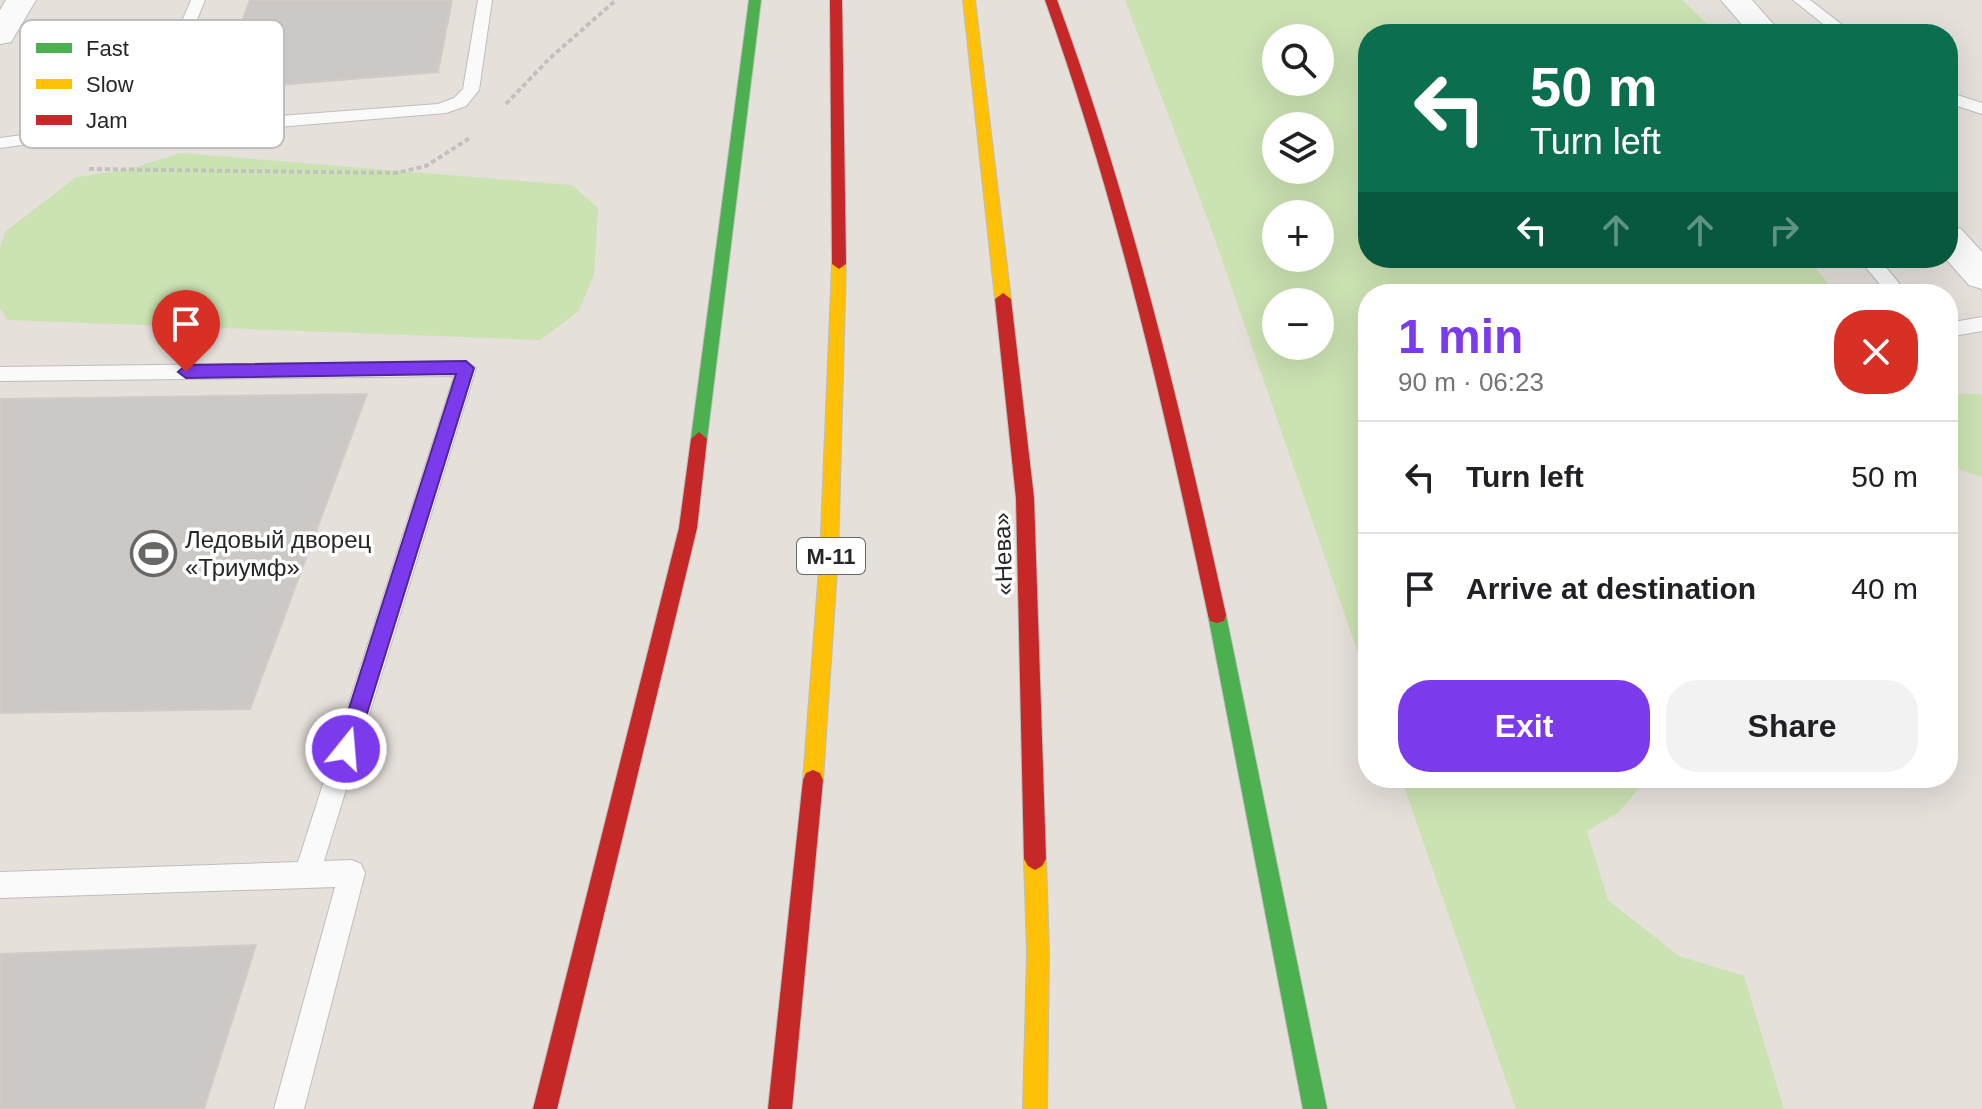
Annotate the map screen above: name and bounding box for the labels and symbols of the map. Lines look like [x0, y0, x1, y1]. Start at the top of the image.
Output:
legend [20, 20, 284, 148]
text: Fast [86, 36, 129, 61]
text: Slow [86, 72, 134, 97]
text: Jam [86, 108, 128, 133]
pin [152, 290, 220, 372]
street label: «Нева» [988, 512, 1017, 596]
place label: Ледовый дворец «Триумф» [185, 526, 372, 581]
sports icon: Ледовый дворец «Триумф» [130, 530, 178, 578]
road number: М-11 [797, 538, 865, 574]
position arrow [304, 707, 388, 791]

